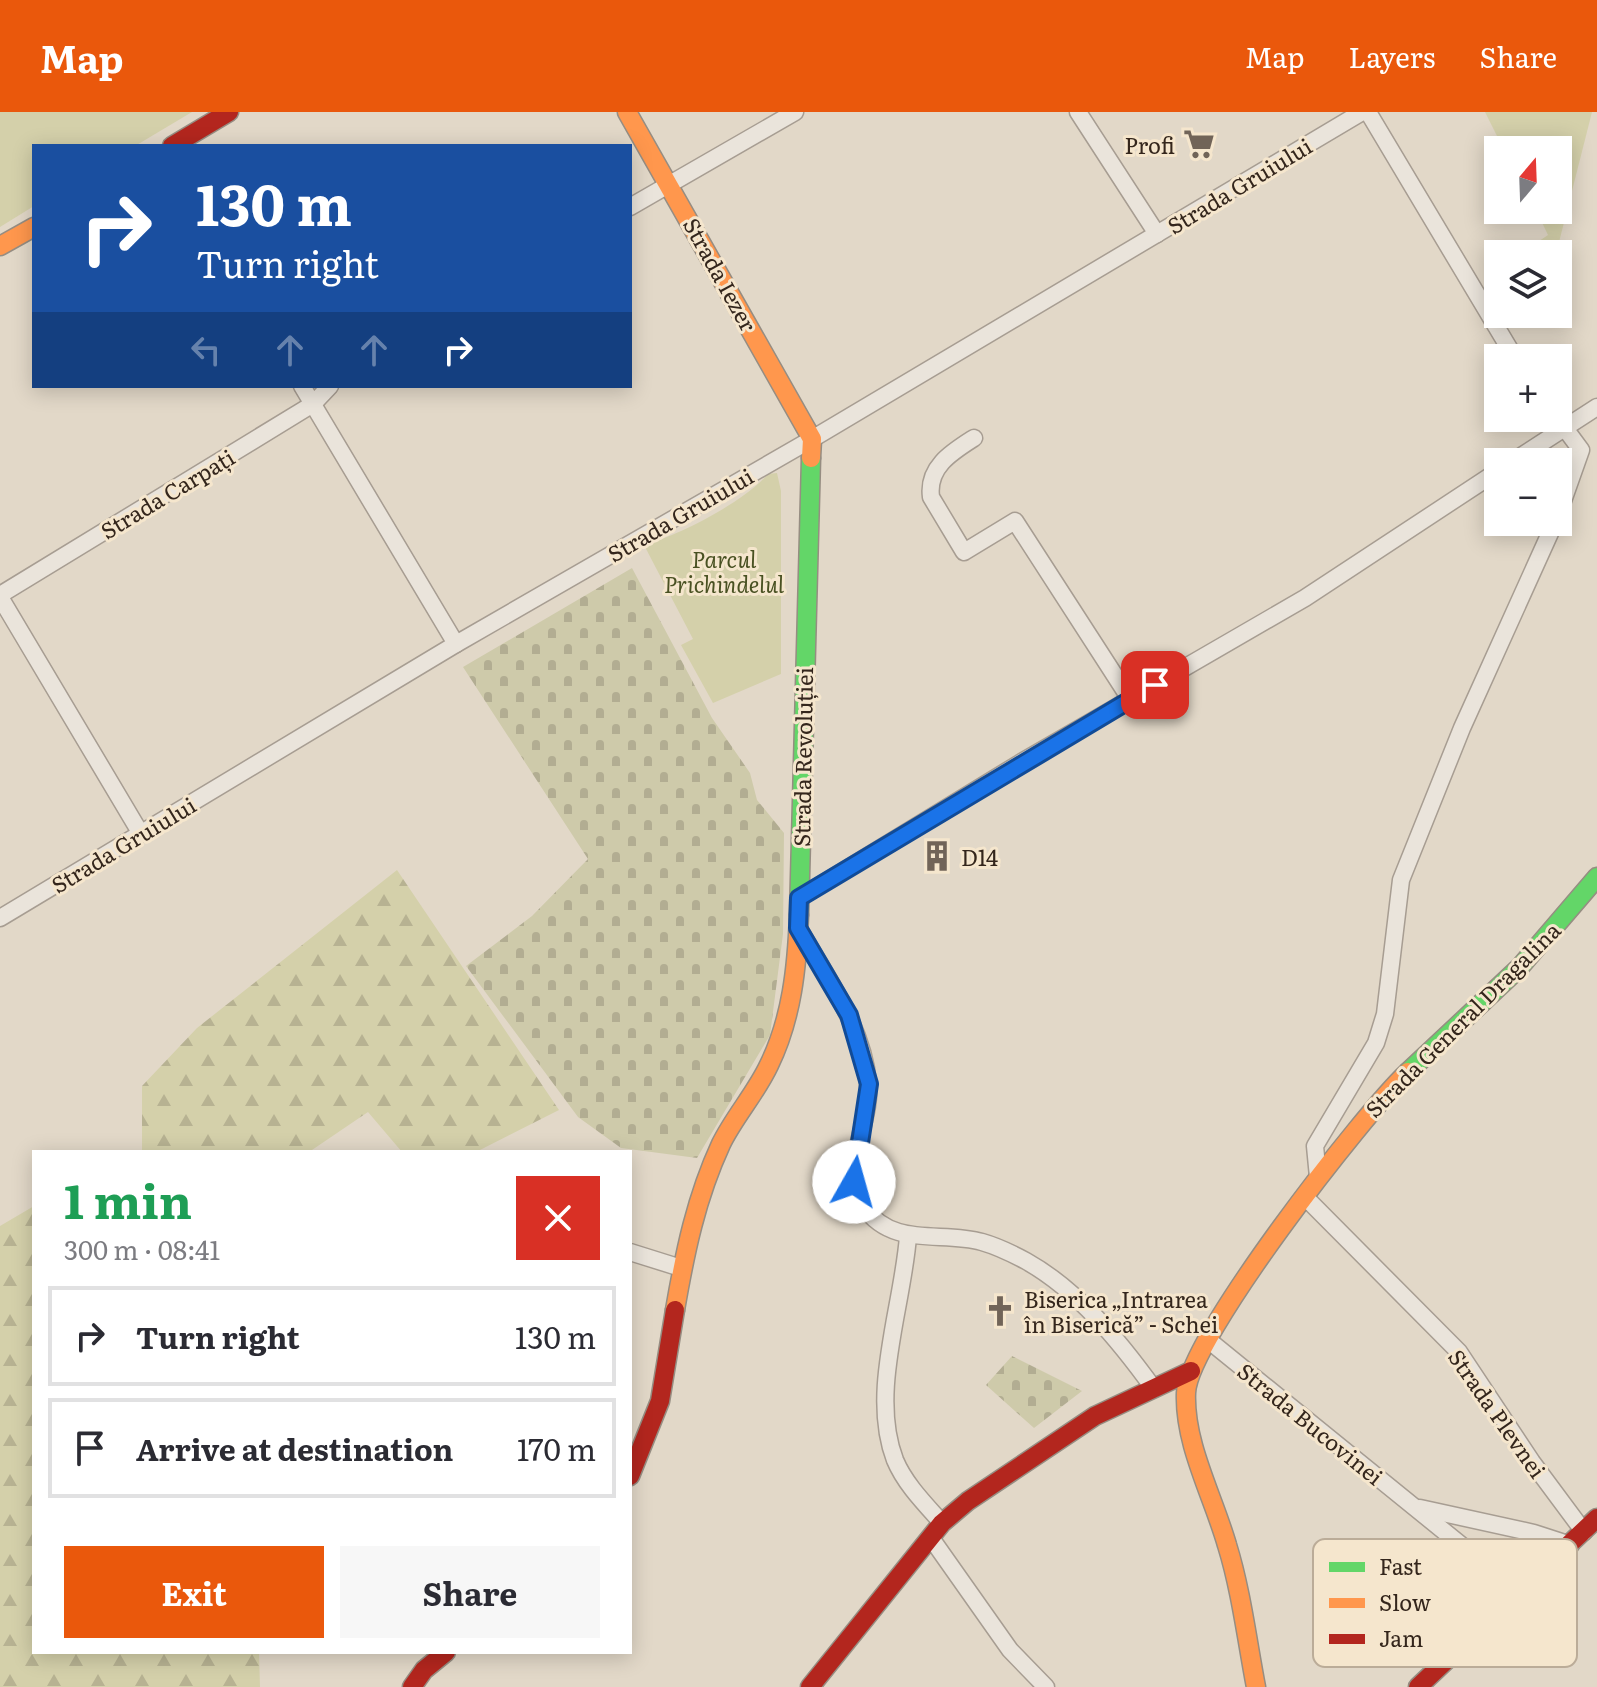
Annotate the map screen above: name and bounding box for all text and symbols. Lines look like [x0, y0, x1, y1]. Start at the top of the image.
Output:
text: Map [40, 28, 124, 85]
text: Map [1245, 35, 1304, 77]
text: Layers [1348, 35, 1435, 77]
text: Share [1479, 35, 1557, 77]
supermarket icon: Profi [1182, 127, 1216, 161]
place label: Profi [1125, 128, 1175, 161]
street label: Strada Gruiului [1160, 129, 1318, 241]
north arrow [1484, 136, 1572, 224]
map controls [1484, 136, 1572, 536]
text: 130 m [196, 160, 352, 243]
icon: right [64, 176, 168, 280]
street label: Strada Iezer [676, 211, 766, 337]
text: Turn right [196, 236, 379, 289]
button: layers [1484, 240, 1572, 328]
icon: left [184, 328, 228, 372]
icon: ahead [268, 328, 312, 372]
icon: ahead [352, 328, 396, 372]
icon: right [436, 328, 480, 372]
button: + [1484, 344, 1572, 432]
street label: Strada Carpați [94, 440, 240, 546]
button: − [1484, 448, 1572, 536]
street label: Strada Gruiului [601, 459, 759, 569]
park label: Parcul Prichindelul [664, 542, 785, 600]
pin [1121, 651, 1189, 719]
icon: arrive [1133, 663, 1177, 707]
street label: Strada Revoluției [784, 667, 820, 847]
street label: Strada Gruiului [44, 788, 202, 900]
building icon: D14 [920, 839, 954, 873]
place label: D14 [961, 840, 998, 873]
street label: Strada General Dragalina [1357, 914, 1567, 1124]
position arrow [812, 1140, 896, 1224]
text: 1 min [64, 1163, 192, 1234]
button: close [516, 1176, 600, 1260]
text: 300 m · 08:41 [64, 1229, 220, 1268]
place label: Biserica „Intrarea în Biserică” - Schei [1023, 1282, 1218, 1340]
church icon: Biserica „Intrarea în Biserică” - Schei [983, 1294, 1017, 1328]
icon: right [68, 1314, 112, 1358]
text: Turn right [136, 1314, 300, 1358]
text: 130 m [515, 1314, 596, 1358]
street label: Strada Plevnei [1441, 1342, 1555, 1484]
street label: Strada Bucovinei [1231, 1354, 1391, 1492]
icon: arrive [68, 1426, 112, 1470]
text: Arrive at destination [136, 1426, 453, 1470]
text: 170 m [517, 1426, 596, 1470]
legend [1313, 1539, 1577, 1667]
button: Exit [64, 1546, 324, 1638]
button: Share [340, 1546, 600, 1638]
text: Fast [1379, 1549, 1422, 1582]
text: Slow [1379, 1585, 1431, 1618]
text: Jam [1379, 1621, 1423, 1654]

